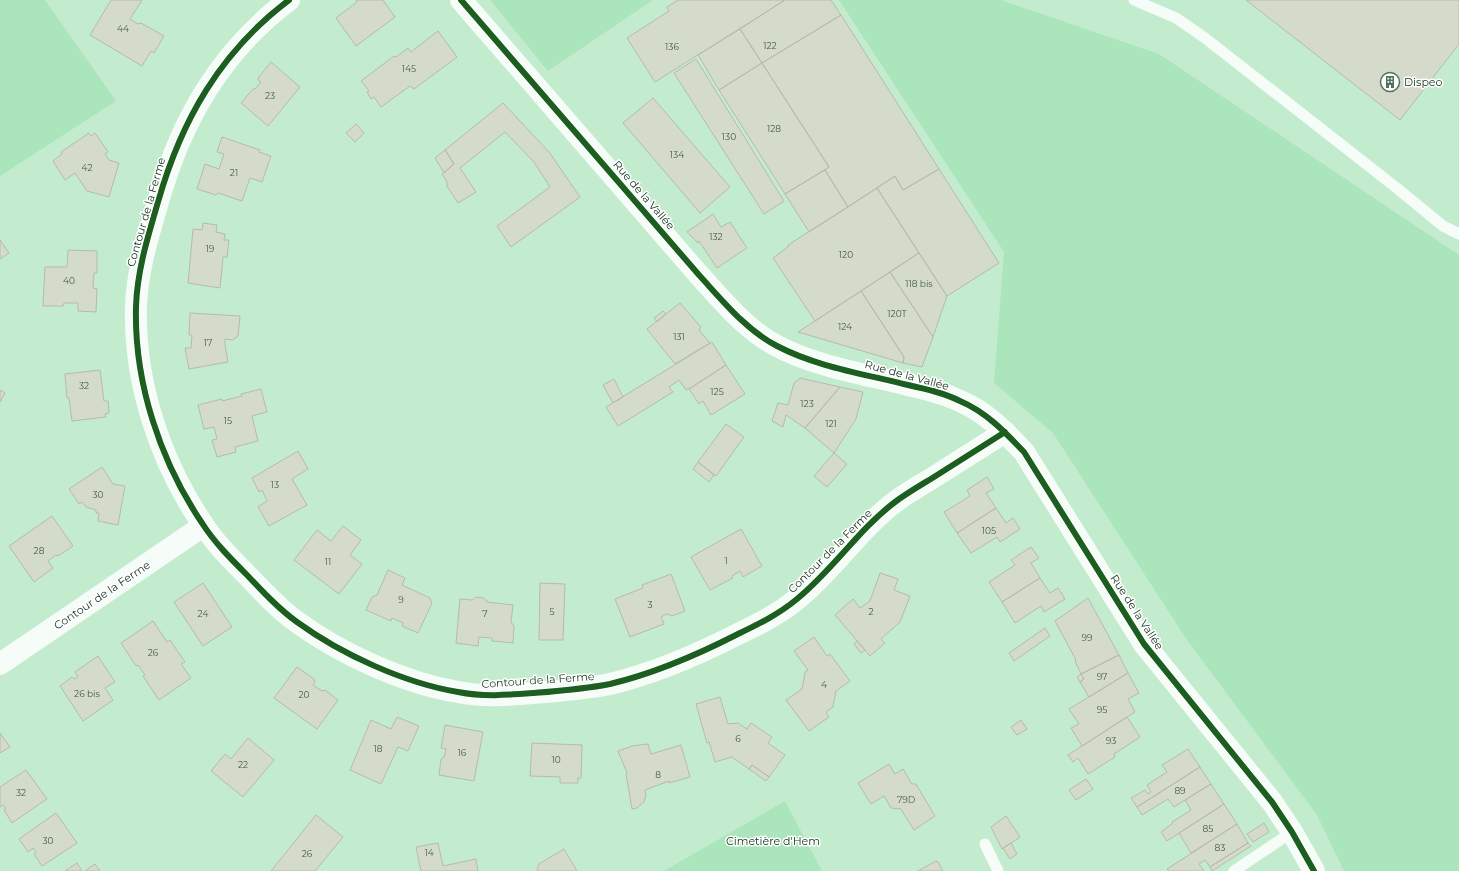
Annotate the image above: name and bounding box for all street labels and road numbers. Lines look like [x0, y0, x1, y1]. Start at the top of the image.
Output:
street label: Contour de la Ferme [124, 155, 168, 268]
street label: Rue de la Vallée [610, 158, 678, 233]
street label: Rue de la Vallée [863, 357, 951, 393]
street label: Contour de la Ferme [785, 506, 875, 596]
street label: Contour de la Ferme [51, 557, 153, 632]
street label: Rue de la Vallée [1107, 572, 1167, 653]
street label: Contour de la Ferme [481, 669, 595, 691]

